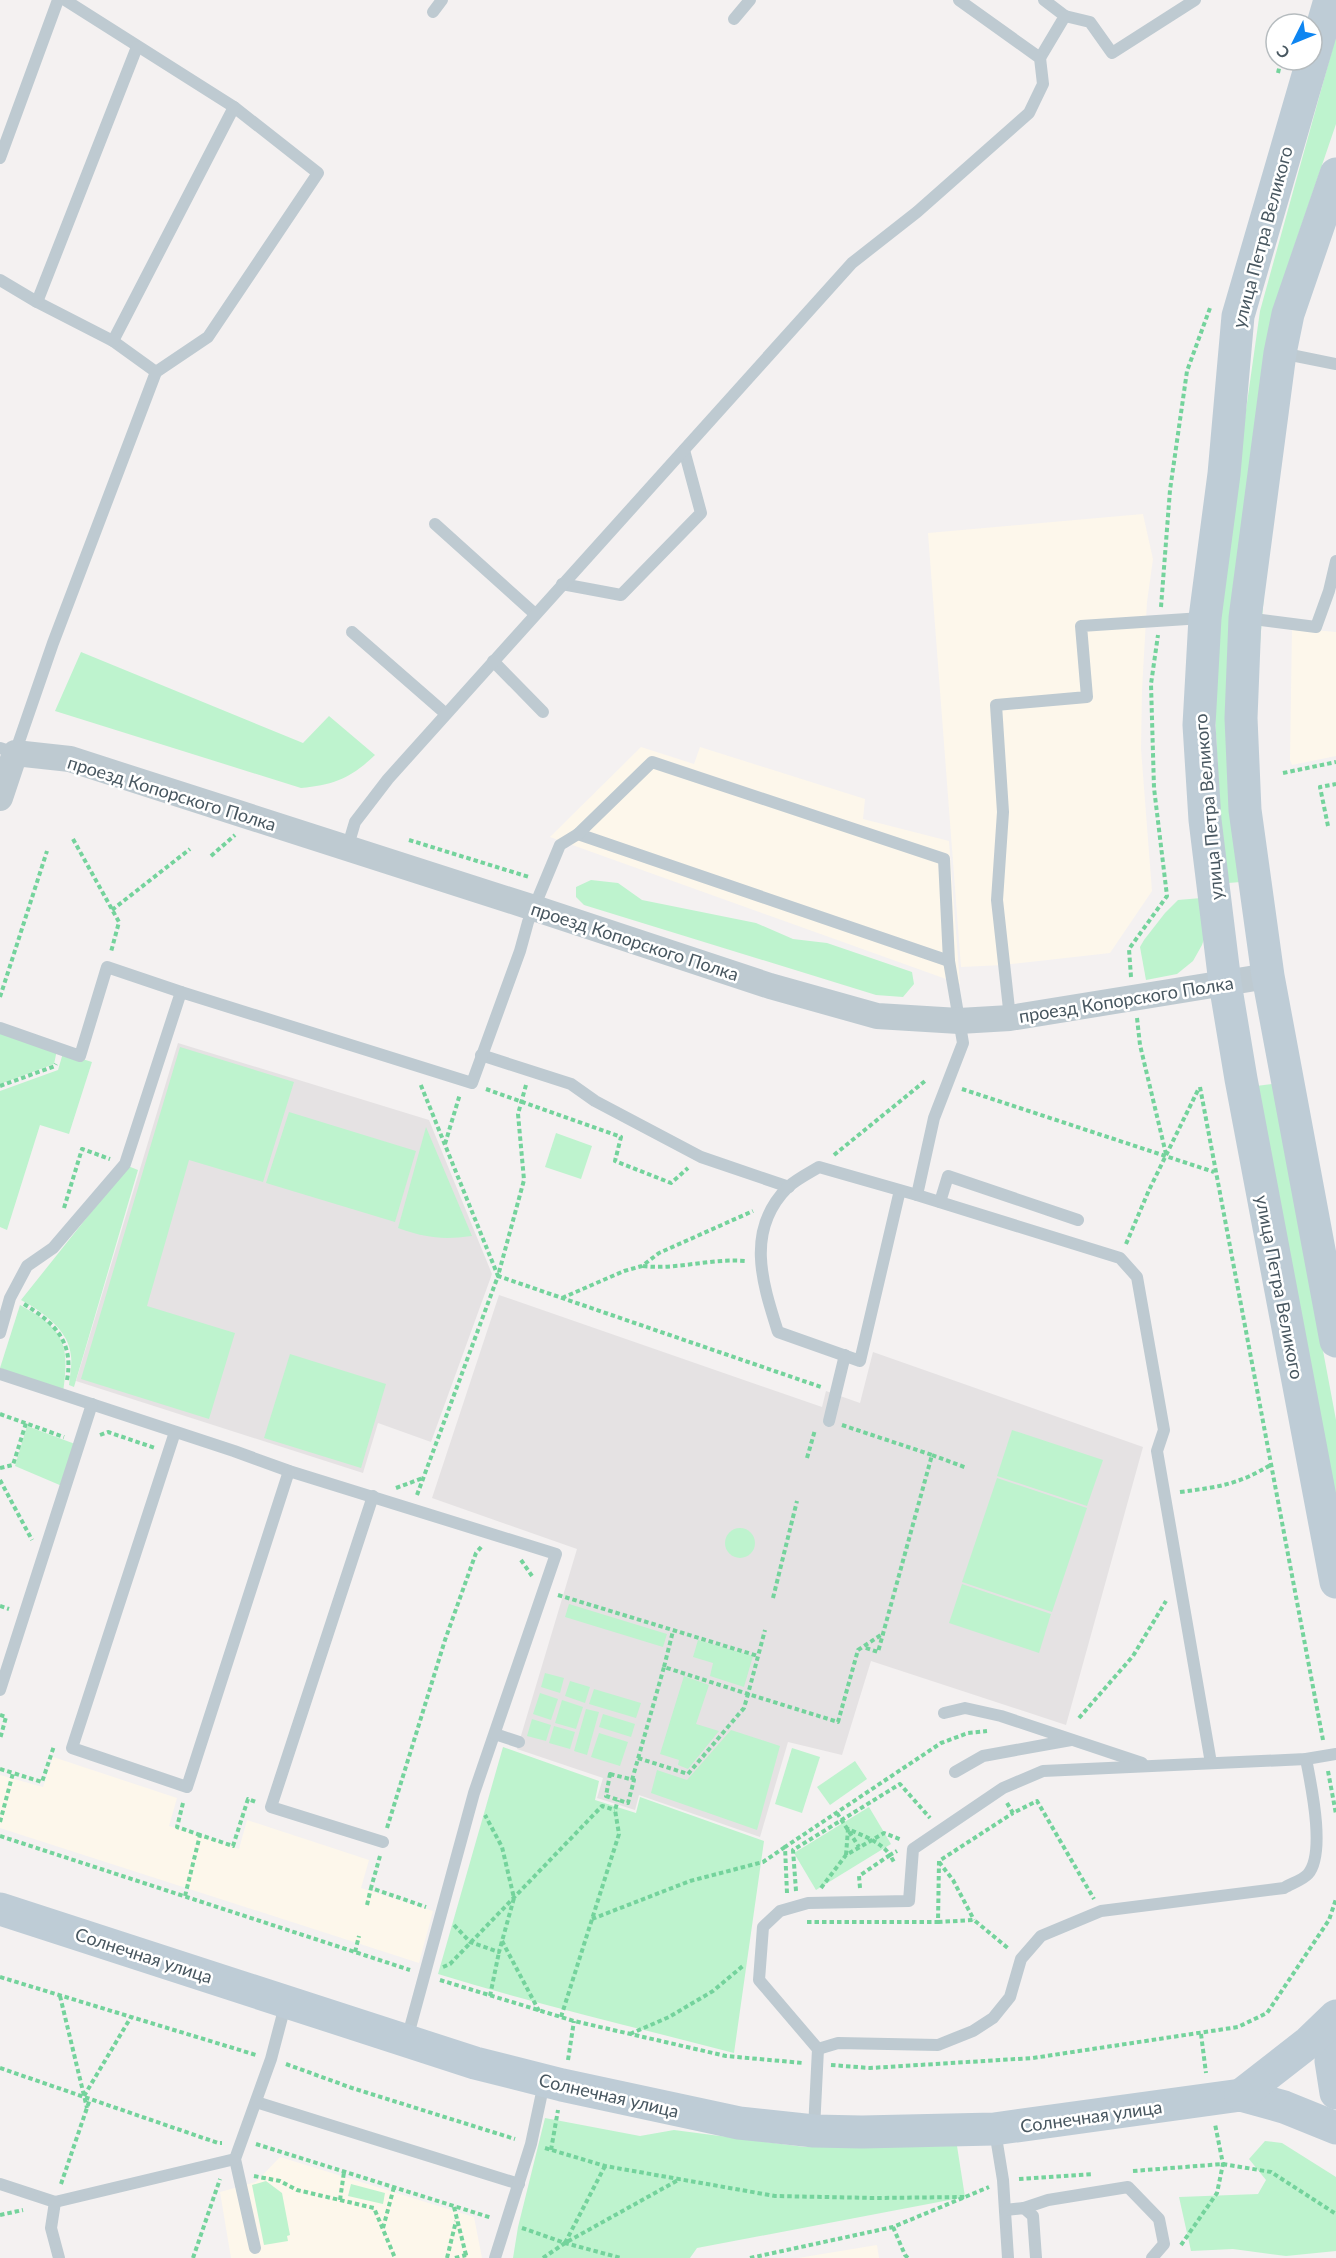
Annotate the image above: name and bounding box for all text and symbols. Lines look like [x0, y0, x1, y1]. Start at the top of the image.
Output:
north arrow [1264, 12, 1324, 72]
text: С [1272, 42, 1293, 63]
street label: улица Петра Великого [1227, 144, 1297, 330]
street label: улица Петра Великого [1189, 713, 1227, 901]
street label: проезд Копорского Полка [65, 751, 279, 835]
street label: проезд Копорского Полка [528, 897, 742, 985]
street label: проезд Копорского Полка [1017, 971, 1235, 1027]
street label: улица Петра Великого [1251, 1193, 1309, 1381]
street label: Солнечная улица [73, 1922, 215, 1988]
street label: Солнечная улица [537, 2068, 681, 2122]
street label: Солнечная улица [1019, 2095, 1163, 2137]

